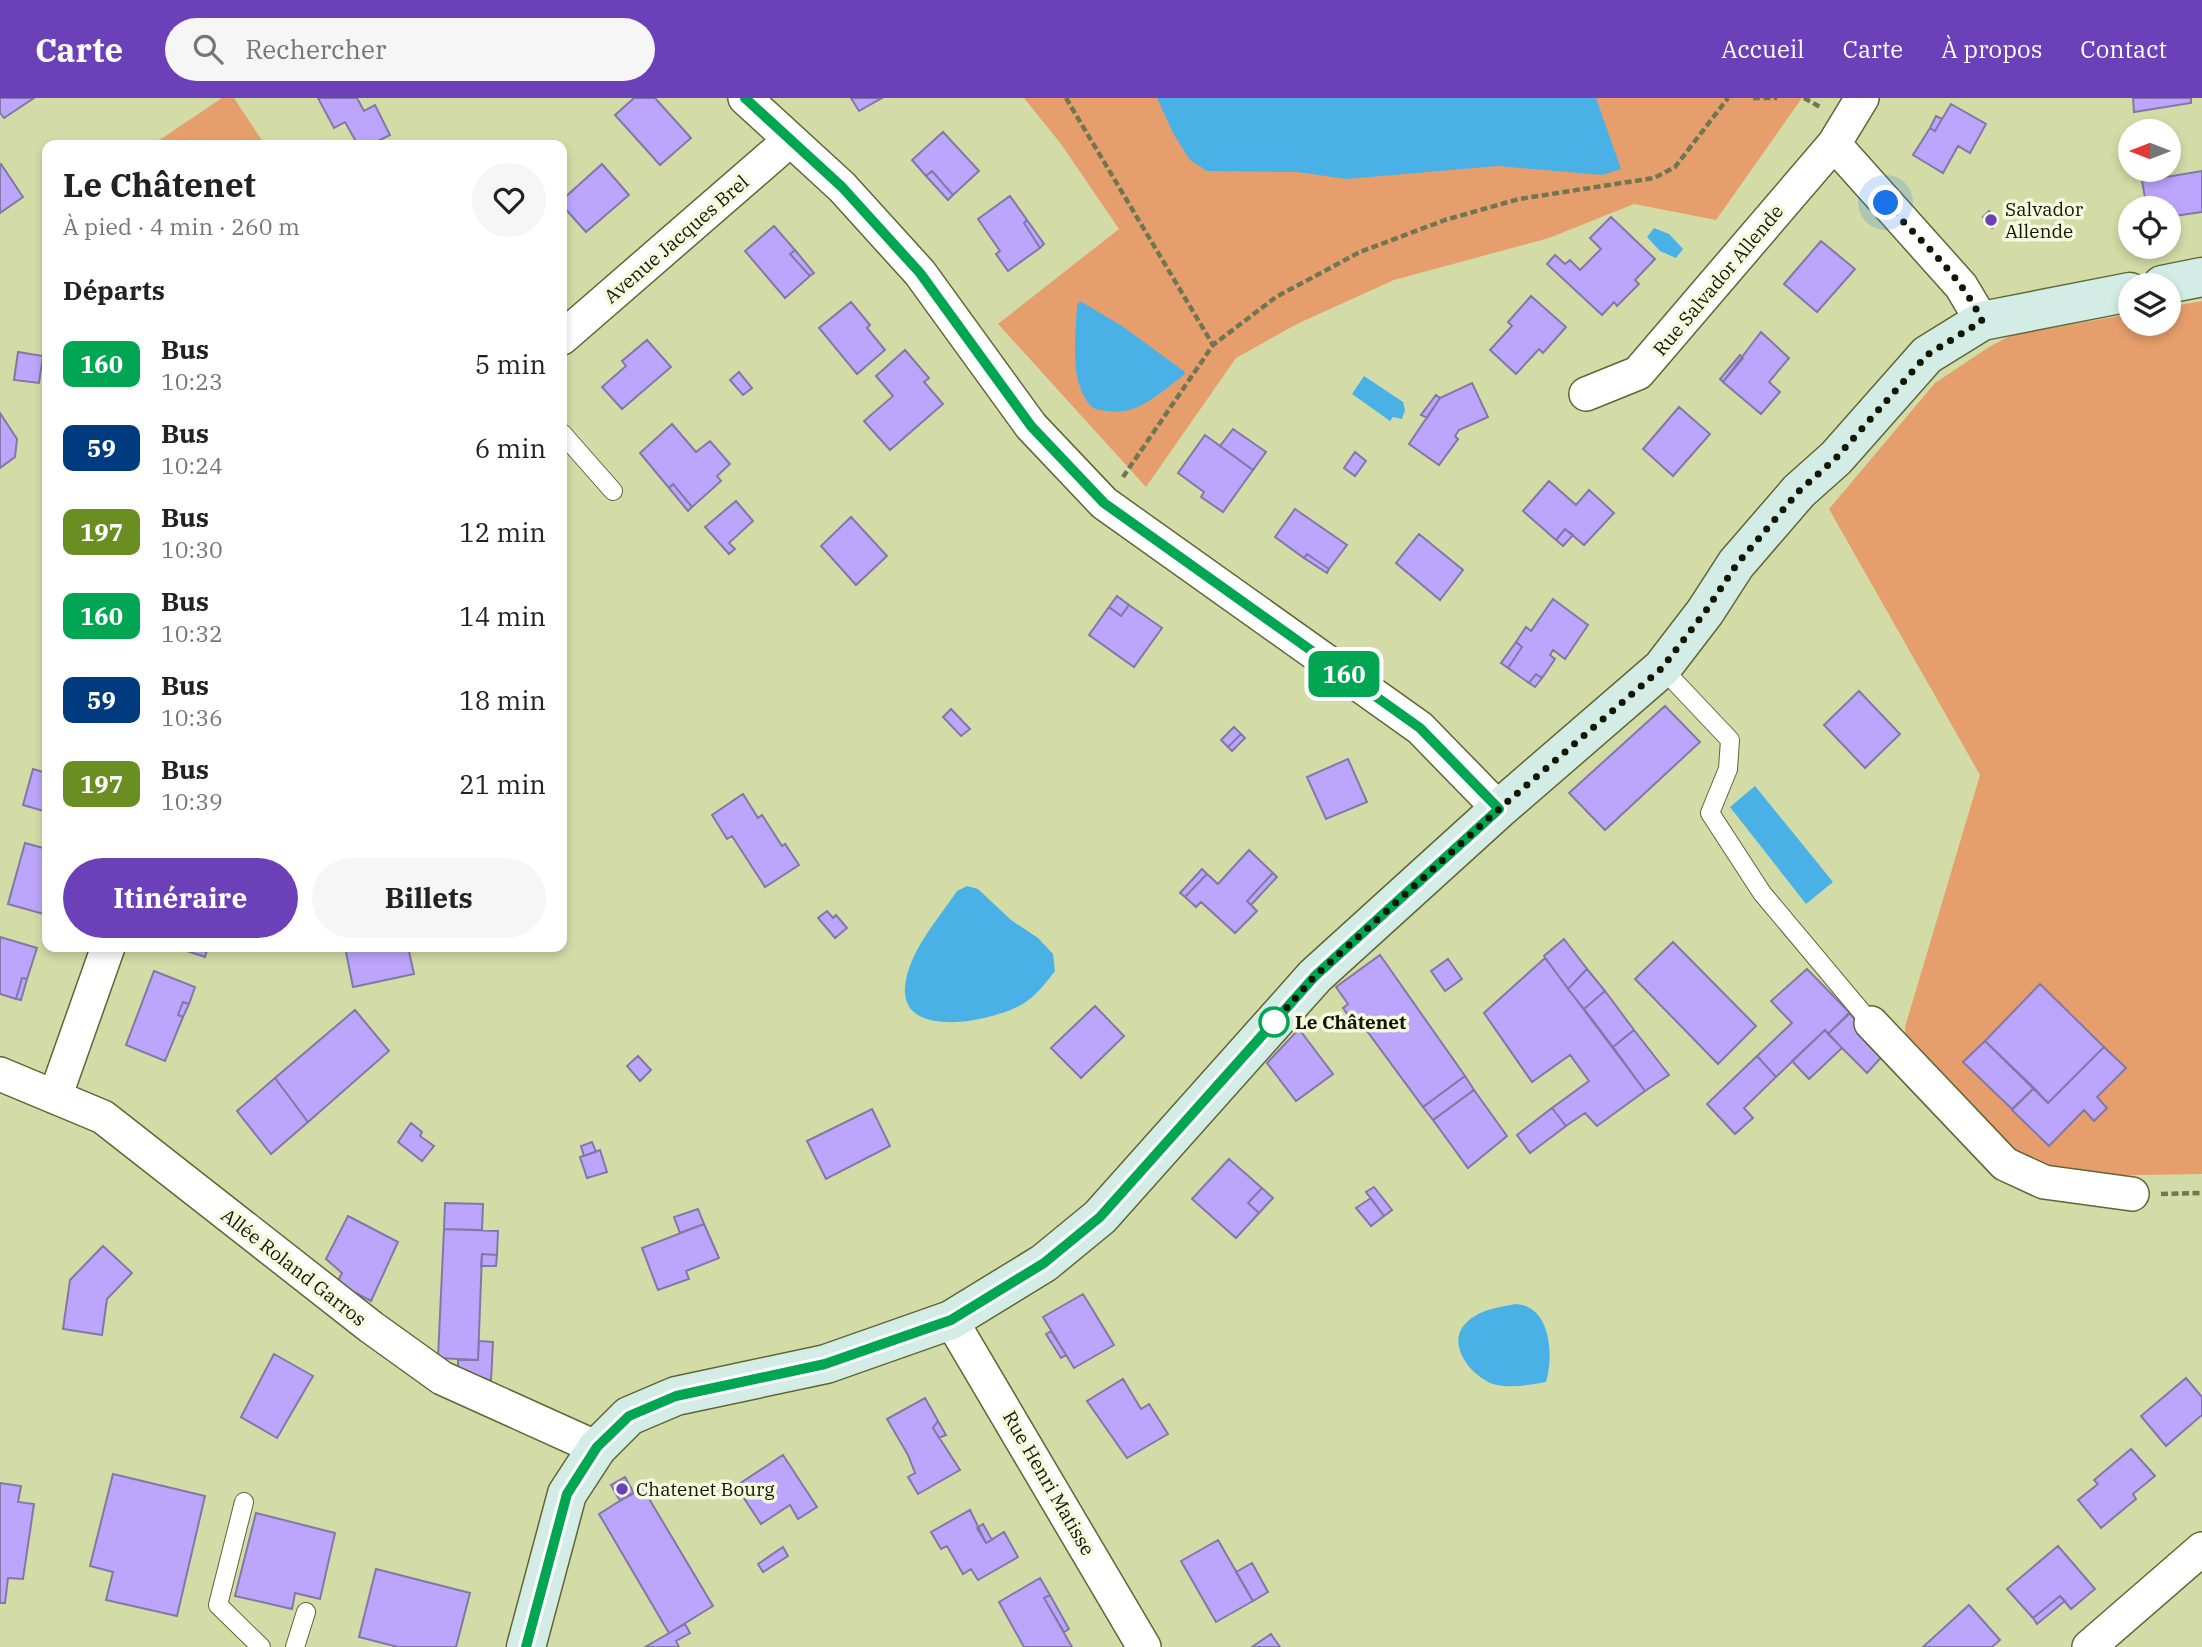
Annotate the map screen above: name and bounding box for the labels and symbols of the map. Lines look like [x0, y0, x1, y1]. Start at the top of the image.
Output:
north arrow [2118, 119, 2180, 182]
street label: Avenue Jacques Brel [599, 169, 753, 308]
your location [1868, 185, 1903, 220]
place label: Salvador Allende [2005, 197, 2084, 243]
street label: Rue Salvador Allende [1648, 200, 1788, 360]
marker: Salvador Allende [1983, 212, 1999, 228]
line badge: 160 [1304, 651, 1384, 697]
marker: Le Châtenet [1259, 1007, 1289, 1037]
place label: Le Châtenet [1295, 1010, 1406, 1034]
street label: Allée Roland Garros [217, 1203, 371, 1331]
street label: Rue Henri Matisse [998, 1406, 1100, 1560]
place label: Chatenet Bourg [636, 1477, 775, 1501]
marker: Chatenet Bourg [614, 1481, 630, 1497]

